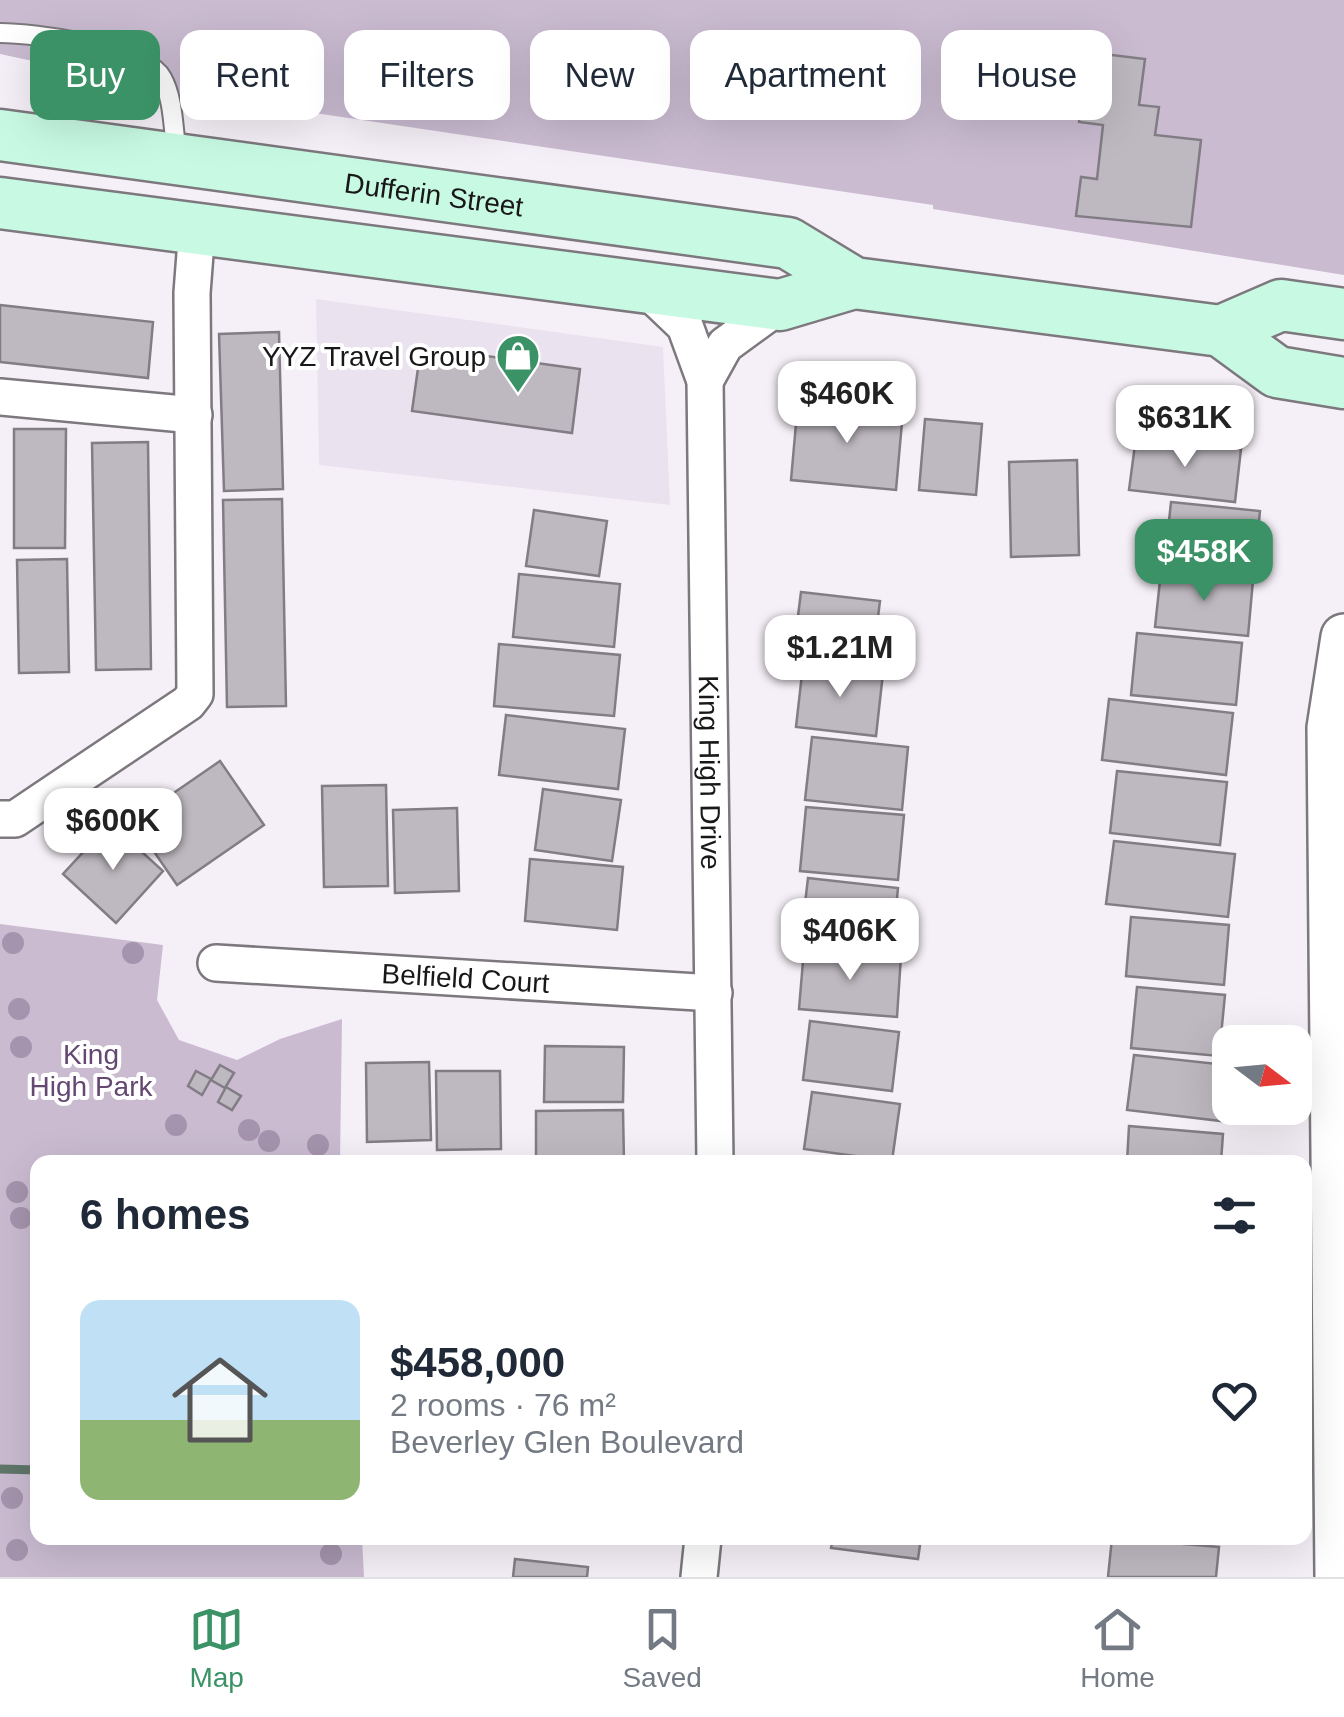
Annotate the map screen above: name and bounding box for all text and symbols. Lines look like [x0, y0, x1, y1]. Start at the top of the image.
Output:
chip: Buy [30, 30, 160, 120]
chip: Rent [180, 30, 324, 120]
chip: Filters [344, 30, 510, 120]
chip: New [530, 30, 670, 120]
chip: Apartment [690, 30, 921, 120]
chip: House [941, 30, 1112, 120]
street label: Dufferin Street [343, 167, 525, 223]
shop icon: YYZ Travel Group [495, 333, 541, 394]
place label: YYZ Travel Group [262, 341, 486, 372]
pin: $460K [777, 361, 917, 446]
text: $460K [800, 375, 894, 411]
pin: $631K [1115, 385, 1255, 470]
text: $631K [1138, 399, 1232, 435]
pin: $458K [1134, 519, 1274, 604]
text: $458K [1157, 533, 1251, 569]
pin: $1.21M [759, 615, 921, 700]
text: $1.21M [787, 629, 893, 665]
street label: King High Drive [693, 675, 726, 870]
pin: $600K [43, 788, 183, 873]
text: $600K [66, 802, 160, 838]
pin: $406K [780, 898, 920, 983]
text: $406K [803, 912, 897, 948]
street label: Belfield Court [381, 958, 551, 999]
north arrow [1212, 1025, 1312, 1125]
map controls [1212, 1025, 1312, 1125]
park label: King High Park [30, 1039, 153, 1102]
icon: filters [1207, 1188, 1262, 1243]
text: 6 homes [80, 1191, 250, 1238]
text: $458,000 [390, 1339, 565, 1386]
icon: home [160, 1340, 280, 1460]
icon: heart [1207, 1373, 1262, 1428]
text: 2 rooms · 76 m² [390, 1387, 616, 1423]
text: Beverley Glen Boulevard [390, 1424, 744, 1460]
tab: Map [189, 1602, 244, 1694]
tab: Saved [622, 1602, 702, 1694]
tab: Home [1080, 1602, 1155, 1694]

